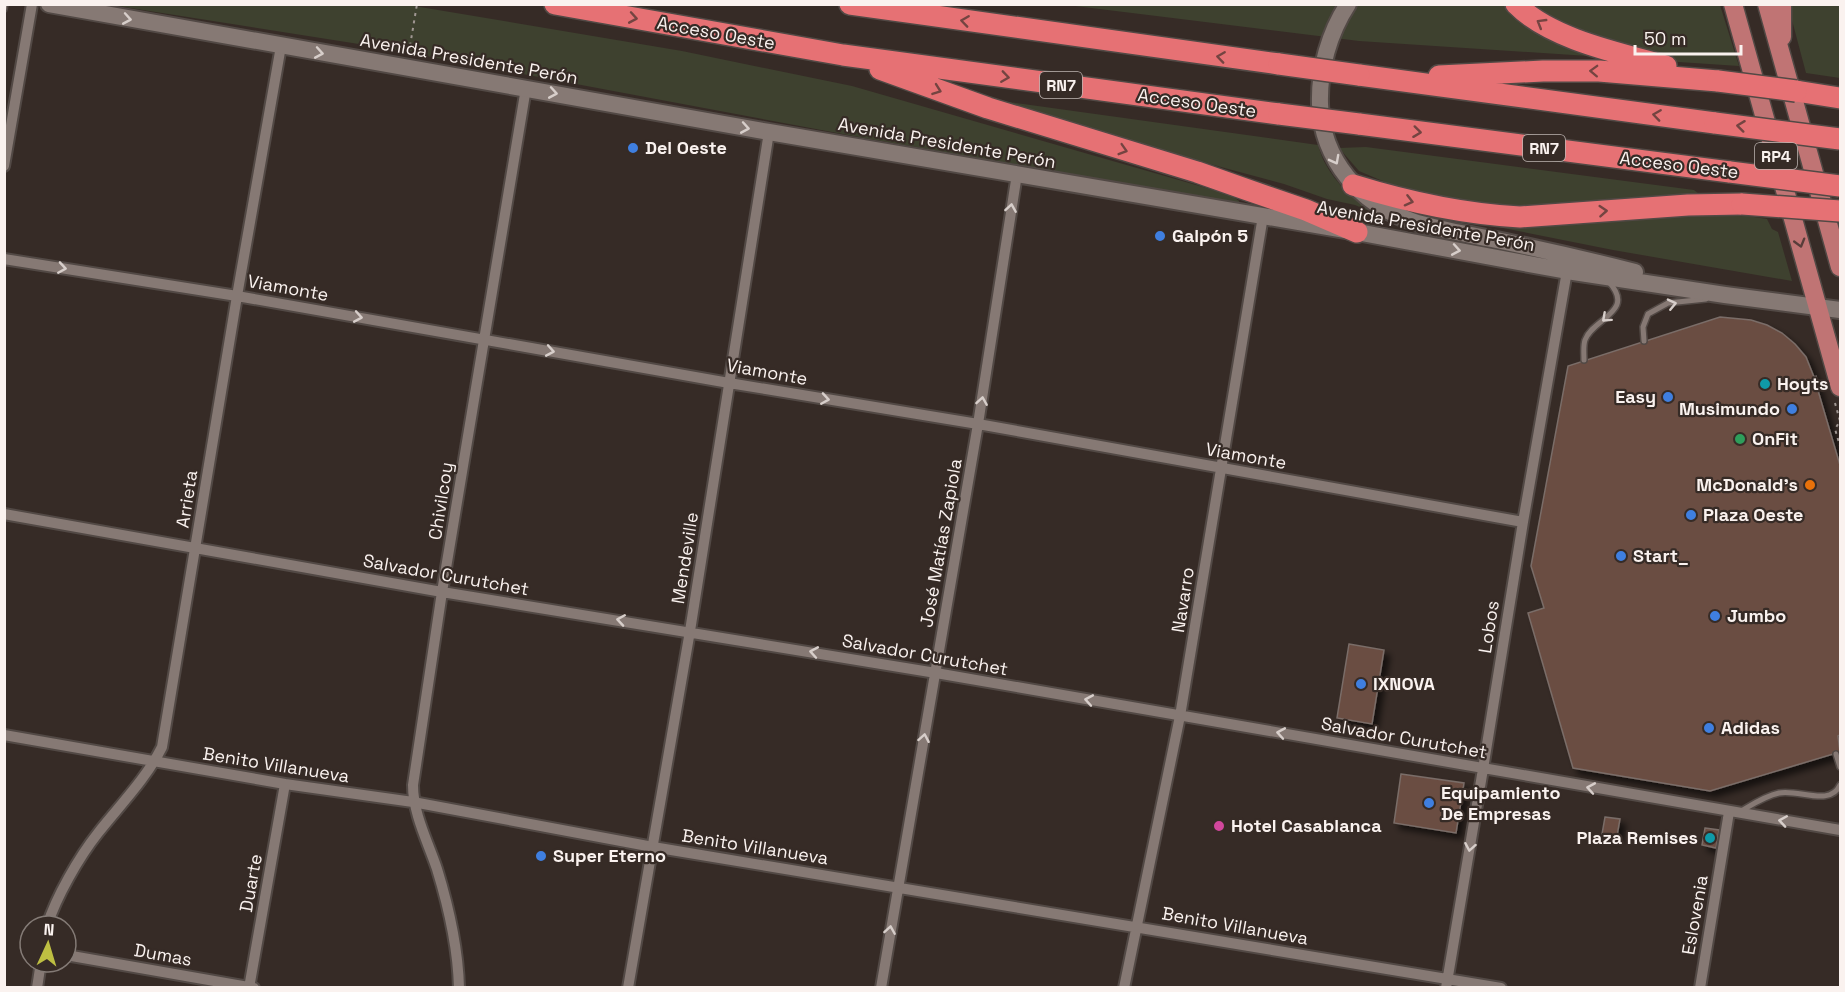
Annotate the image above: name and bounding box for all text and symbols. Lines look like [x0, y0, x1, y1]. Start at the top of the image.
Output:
street label: Acceso Oeste [655, 11, 777, 54]
one-way arrow [122, 12, 132, 24]
one-way arrow [629, 12, 638, 24]
one-way arrow [961, 15, 970, 27]
scale bar [1635, 18, 1742, 56]
one-way arrow [1537, 19, 1547, 31]
text: 50 m [1644, 27, 1686, 50]
street label: Avenida Presidente Perón [358, 28, 580, 89]
one-way arrow [314, 46, 324, 58]
one-way arrow [1216, 51, 1225, 63]
one-way arrow [1590, 65, 1599, 77]
one-way arrow [1000, 71, 1009, 83]
road number: RN7 [1040, 72, 1082, 98]
one-way arrow [931, 83, 942, 95]
street label: Acceso Oeste [1136, 83, 1258, 122]
one-way arrow [547, 86, 557, 99]
one-way arrow [1652, 109, 1661, 122]
street label: Avenida Presidente Perón [836, 112, 1058, 173]
one-way arrow [739, 121, 749, 134]
one-way arrow [1736, 121, 1745, 133]
one-way arrow [1413, 125, 1422, 137]
road number: RN7 [1523, 135, 1565, 161]
place label: Del Oeste [645, 136, 727, 159]
marker: Del Oeste [626, 141, 640, 155]
one-way arrow [1117, 143, 1128, 155]
road number: RP4 [1755, 143, 1797, 169]
street label: Acceso Oeste [1618, 146, 1740, 183]
one-way arrow [1328, 154, 1340, 165]
one-way arrow [1404, 194, 1414, 207]
street label: Avenida Presidente Perón [1315, 195, 1537, 256]
one-way arrow [1005, 203, 1017, 213]
one-way arrow [1598, 205, 1607, 218]
place label: Galpón 5 [1172, 224, 1248, 247]
marker: Galpón 5 [1153, 229, 1167, 243]
one-way arrow [1793, 237, 1805, 248]
one-way arrow [1450, 243, 1460, 256]
one-way arrow [58, 262, 67, 274]
street label: Viamonte [246, 269, 330, 306]
one-way arrow [1667, 299, 1677, 312]
one-way arrow [354, 311, 363, 323]
one-way arrow [1602, 311, 1612, 322]
one-way arrow [545, 344, 555, 357]
street label: Viamonte [725, 353, 809, 390]
place label: Hoyts [1777, 372, 1829, 395]
marker: Hoyts [1758, 377, 1772, 391]
place label: Easy [1615, 385, 1656, 408]
marker: Easy [1661, 390, 1675, 404]
one-way arrow [820, 392, 830, 405]
one-way arrow [975, 396, 987, 405]
place label: Musimundo [1679, 397, 1780, 420]
marker: Musimundo [1785, 402, 1799, 416]
place label: OnFit [1752, 427, 1798, 450]
marker: OnFit [1733, 432, 1747, 446]
street label: Viamonte [1204, 437, 1288, 474]
street label: José Matías Zapiola [914, 457, 967, 629]
street label: Chivilcoy [423, 460, 458, 541]
street label: Arrieta [171, 468, 202, 529]
place label: McDonald's [1696, 473, 1798, 496]
marker: McDonald's [1803, 478, 1817, 492]
place label: Plaza Oeste [1703, 503, 1803, 526]
marker: Plaza Oeste [1684, 508, 1698, 522]
street label: Mendeville [666, 510, 703, 606]
place label: Start_ [1633, 544, 1689, 567]
street label: Salvador Curutchet [361, 549, 531, 600]
marker: Start_ [1614, 549, 1628, 563]
street label: Navarro [1166, 566, 1199, 634]
street label: Lobos [1473, 599, 1504, 655]
place label: Jumbo [1727, 604, 1786, 627]
marker: Jumbo [1708, 609, 1722, 623]
one-way arrow [617, 615, 626, 627]
street label: Salvador Curutchet [840, 629, 1010, 680]
one-way arrow [809, 646, 819, 659]
place label: IXNOVA [1373, 672, 1436, 695]
marker: IXNOVA [1354, 677, 1368, 691]
one-way arrow [1084, 694, 1093, 706]
street label: Salvador Curutchet [1319, 712, 1489, 763]
place label: Adidas [1721, 716, 1780, 739]
marker: Adidas [1702, 721, 1716, 735]
one-way arrow [1276, 728, 1286, 740]
one-way arrow [917, 733, 930, 743]
street label: Benito Villanueva [201, 742, 351, 787]
place label: Equipamiento De Empresas [1441, 781, 1561, 825]
one-way arrow [1586, 782, 1596, 795]
marker: Equipamiento De Empresas [1422, 796, 1436, 810]
place label: Hotel Casablanca [1231, 814, 1382, 837]
one-way arrow [1778, 815, 1788, 828]
marker: Hotel Casablanca [1212, 819, 1226, 833]
street label: Benito Villanueva [680, 824, 830, 869]
place label: Plaza Remises [1576, 826, 1698, 849]
marker: Plaza Remises [1703, 831, 1717, 845]
one-way arrow [1464, 842, 1477, 852]
place label: Super Eterno [553, 844, 666, 867]
marker: Super Eterno [534, 849, 548, 863]
street label: Duarte [234, 852, 267, 914]
street label: Eslovenia [1676, 873, 1713, 957]
street label: Benito Villanueva [1160, 901, 1310, 950]
north arrow [18, 914, 78, 974]
text: N [43, 919, 55, 940]
one-way arrow [883, 925, 896, 935]
street label: Dumas [132, 938, 194, 971]

